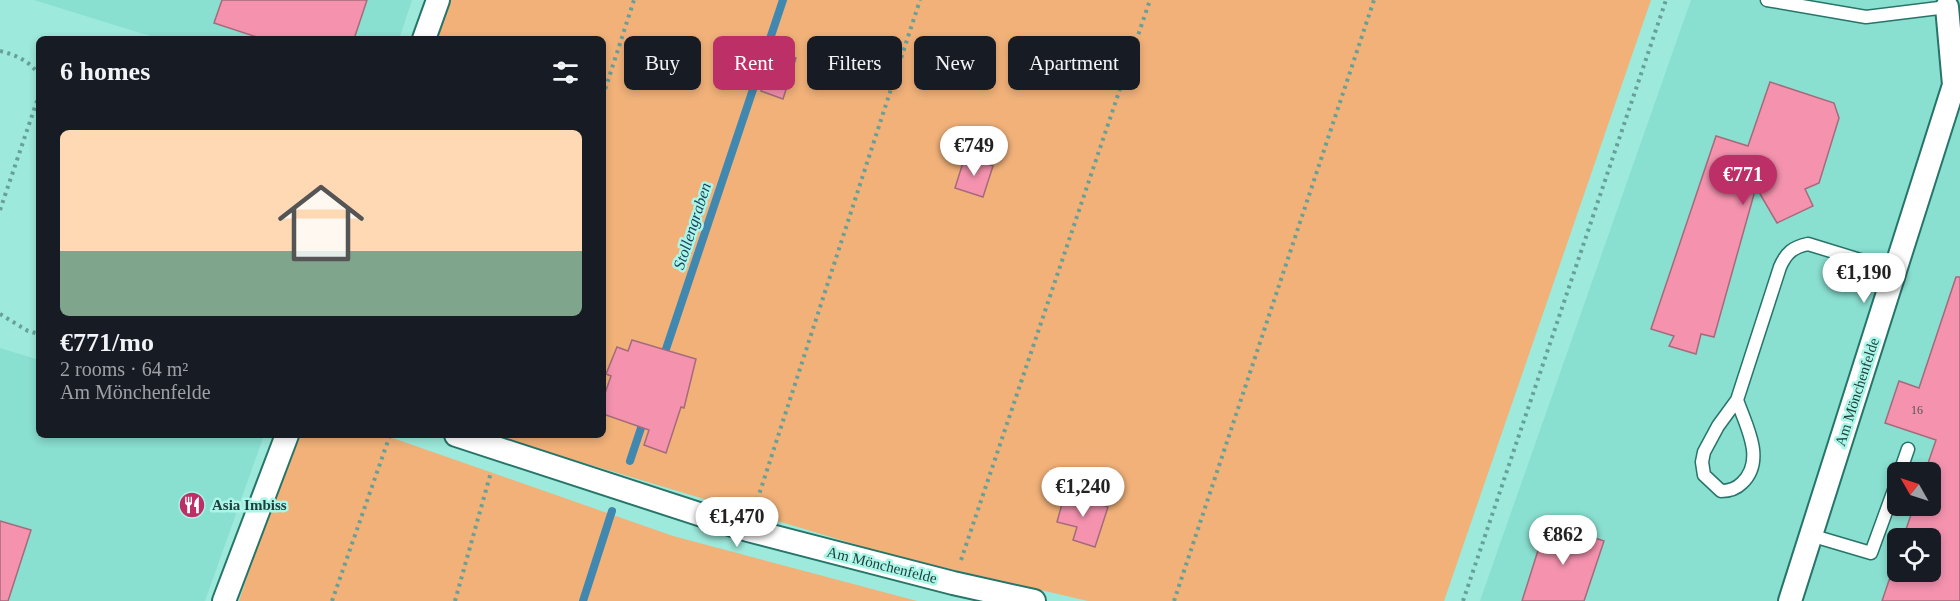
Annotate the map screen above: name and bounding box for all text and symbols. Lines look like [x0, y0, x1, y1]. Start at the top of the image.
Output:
chip: Buy [624, 36, 701, 90]
chip: Rent [713, 36, 795, 90]
chip: Filters [807, 36, 902, 90]
chip: New [914, 36, 996, 90]
chip: Apartment [1008, 36, 1140, 90]
icon: filters [549, 56, 582, 89]
text: 6 homes [60, 57, 150, 86]
pin: €749 [938, 126, 1010, 177]
text: €749 [954, 134, 994, 156]
pin: €771 [1707, 155, 1779, 206]
text: €771 [1723, 163, 1763, 185]
icon: home [267, 169, 375, 277]
water label: Stollengraben [670, 181, 715, 272]
pin: €1,190 [1815, 253, 1913, 304]
text: €1,190 [1837, 261, 1892, 283]
text: €771/mo [60, 328, 154, 357]
street label: Am Mönchenfelde [1832, 336, 1882, 448]
text: 2 rooms · 64 m² [60, 358, 188, 380]
text: Am Mönchenfelde [60, 381, 211, 403]
house number: 16 [1911, 403, 1923, 417]
north arrow [1887, 462, 1941, 516]
map controls [1887, 462, 1941, 582]
pin: €1,240 [1034, 467, 1132, 518]
text: €1,240 [1056, 475, 1111, 497]
restaurant icon: Asia Imbiss [177, 490, 207, 520]
place label: Asia Imbiss [212, 497, 287, 513]
pin: €1,470 [688, 497, 786, 548]
text: €1,470 [710, 505, 765, 527]
pin: €862 [1527, 515, 1599, 566]
text: €862 [1543, 523, 1583, 545]
button: locate [1887, 528, 1941, 582]
street label: Am Mönchenfelde [825, 544, 939, 586]

